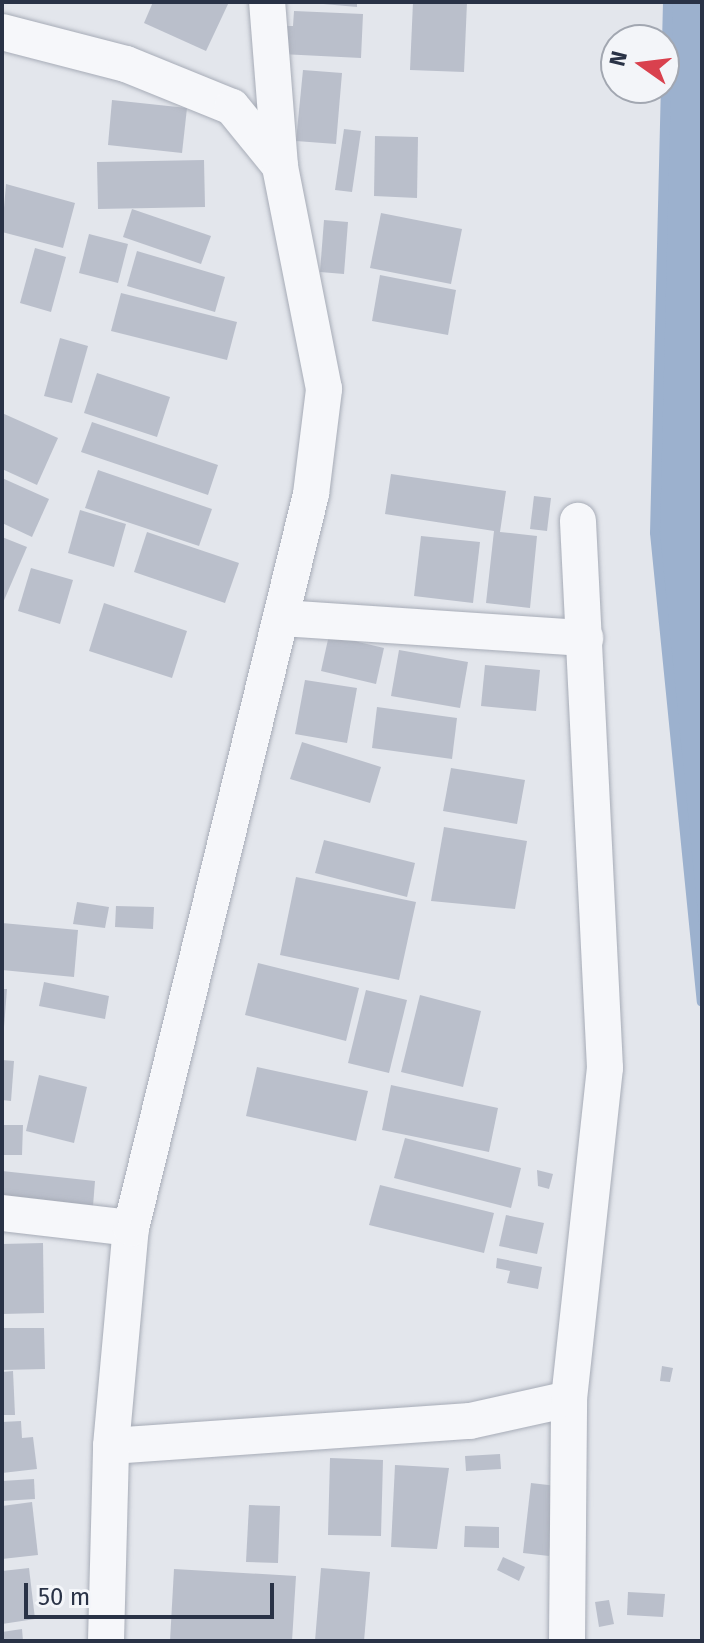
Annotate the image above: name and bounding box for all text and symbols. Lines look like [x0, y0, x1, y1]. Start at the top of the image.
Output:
north arrow [600, 24, 680, 104]
text: N [603, 48, 633, 69]
scale bar [28, 1567, 278, 1617]
text: 50 m [38, 1583, 90, 1611]

